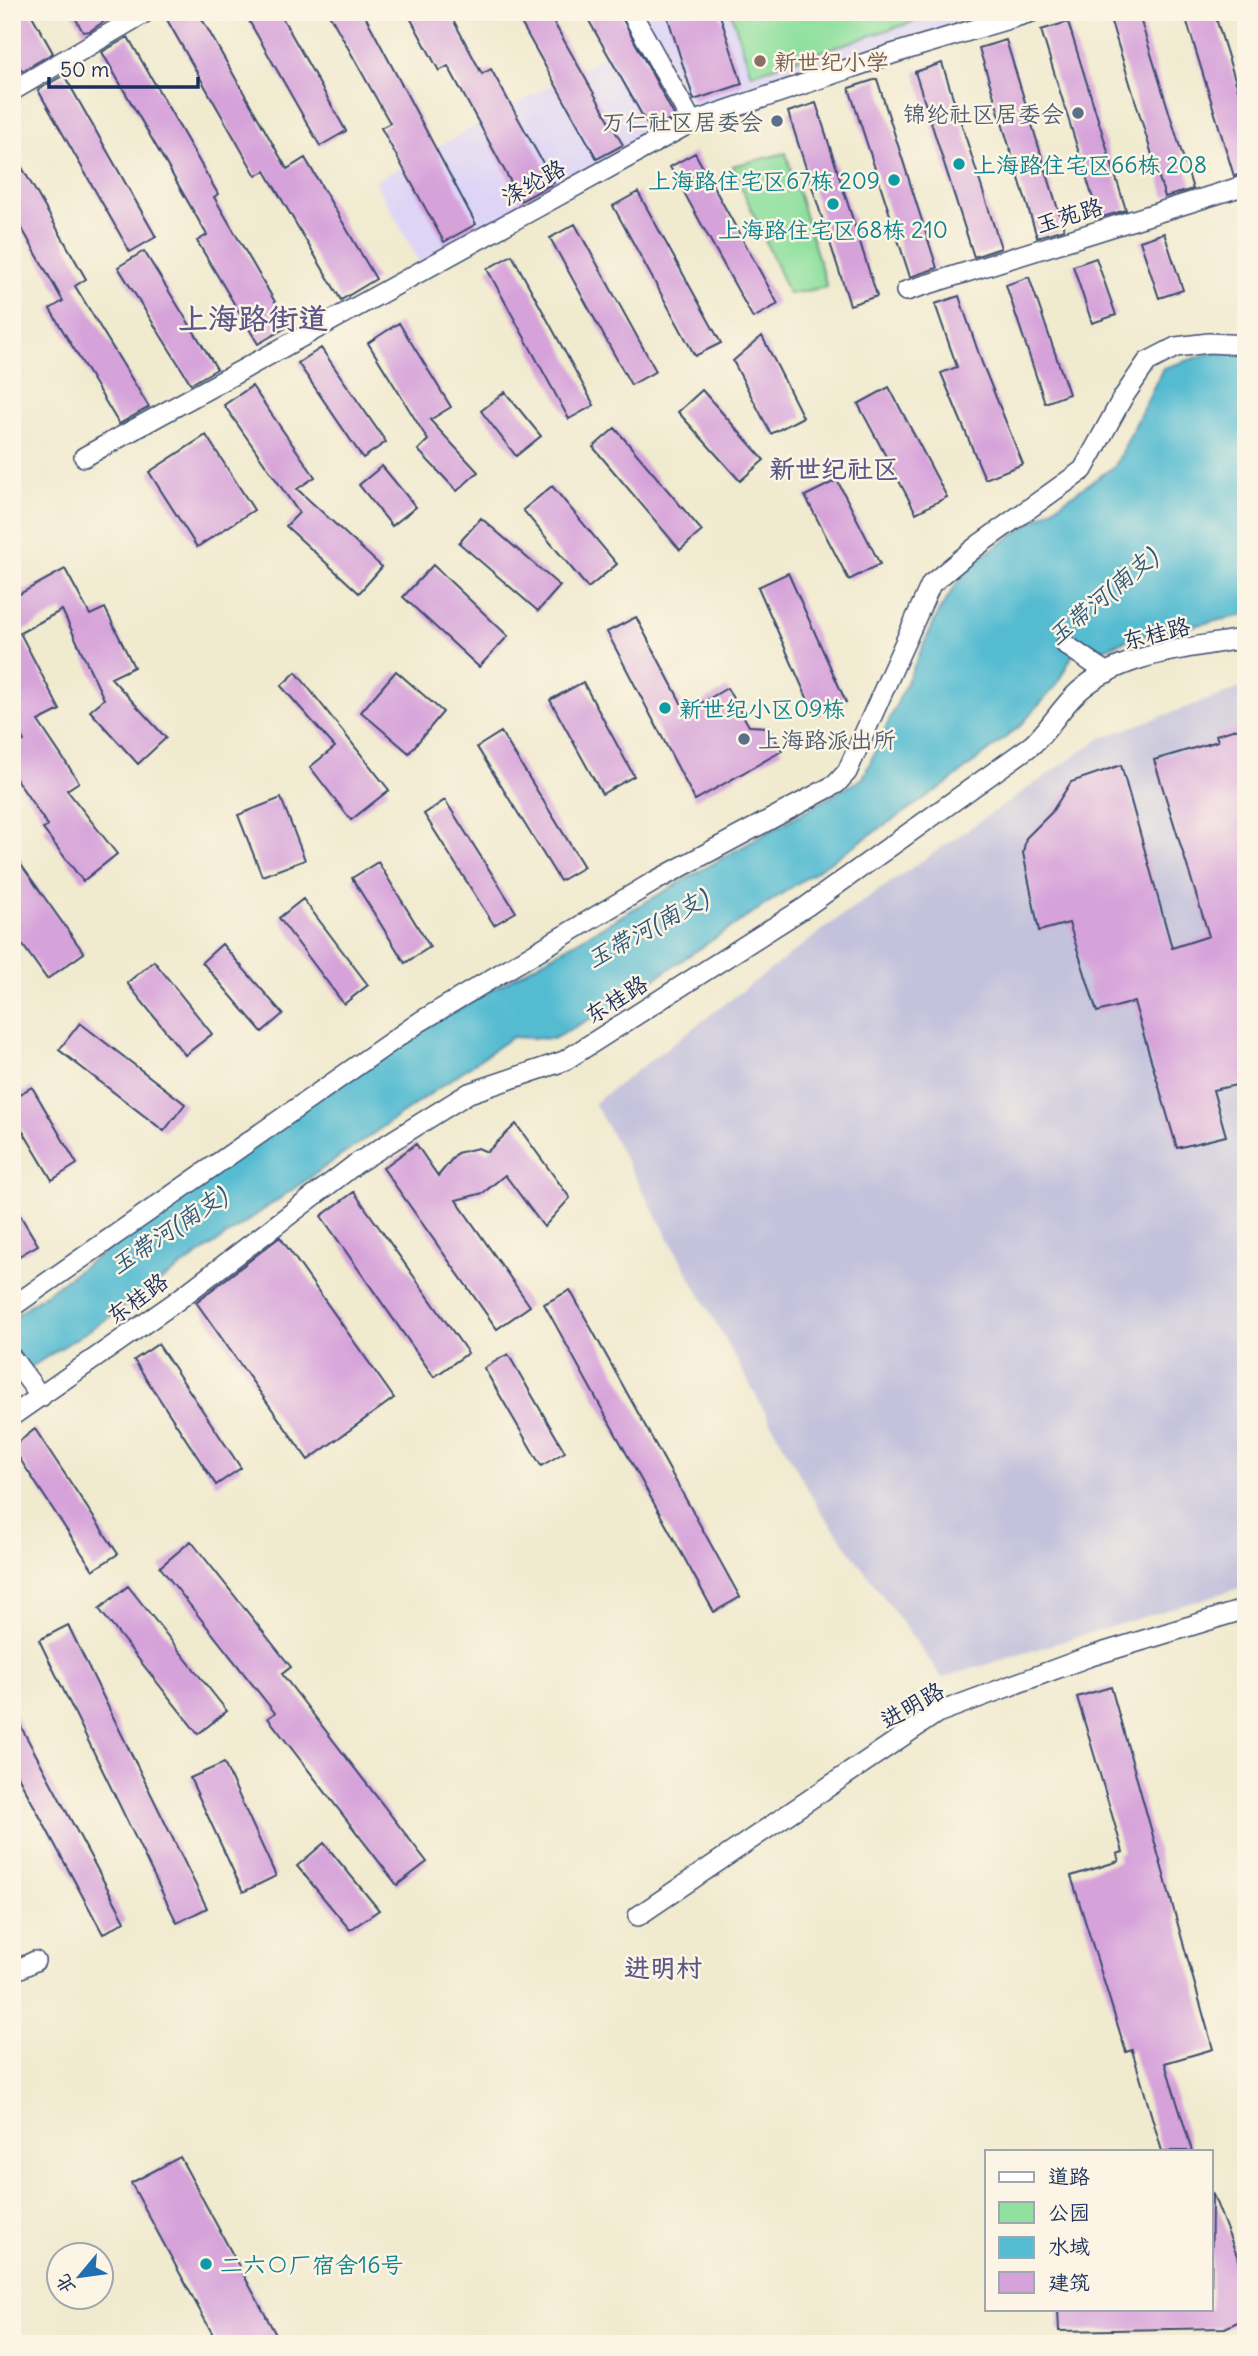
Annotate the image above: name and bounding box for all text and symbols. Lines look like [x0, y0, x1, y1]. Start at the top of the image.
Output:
scale bar [49, 46, 198, 90]
place label: 新世纪小学 [774, 47, 889, 76]
marker: 新世纪小学 [752, 53, 768, 69]
text: 50 m [60, 56, 109, 83]
place label: 锦纶社区居委会 [903, 99, 1064, 128]
marker: 锦纶社区居委会 [1070, 105, 1086, 121]
place label: 万仁社区居委会 [602, 107, 763, 136]
marker: 万仁社区居委会 [769, 113, 785, 129]
place label: 上海路住宅区66栋 208 [973, 150, 1207, 179]
street label: 涤纶路 [496, 153, 570, 211]
marker: 上海路住宅区66栋 208 [951, 156, 967, 172]
place label: 上海路住宅区67栋 209 [648, 166, 880, 195]
marker: 上海路住宅区67栋 209 [886, 172, 902, 188]
street label: 玉苑路 [1032, 191, 1106, 239]
marker: 上海路住宅区68栋 210 [825, 196, 841, 212]
place label: 上海路住宅区68栋 210 [718, 215, 948, 244]
district label: 上海路街道 [178, 299, 328, 337]
district label: 新世纪社区 [769, 452, 899, 485]
water label: 玉带河(南支) [1041, 540, 1164, 651]
street label: 东桂路 [1119, 611, 1193, 655]
place label: 新世纪小区09栋 [679, 694, 845, 723]
marker: 新世纪小区09栋 [657, 700, 673, 716]
place label: 上海路派出所 [758, 725, 896, 754]
marker: 上海路派出所 [736, 731, 752, 747]
water label: 玉带河(南支) [581, 881, 715, 974]
street label: 东桂路 [579, 968, 653, 1030]
water label: 玉带河(南支) [104, 1179, 234, 1280]
street label: 东桂路 [101, 1266, 173, 1330]
street label: 进明路 [875, 1675, 949, 1735]
district label: 进明村 [624, 1951, 702, 1984]
legend [985, 2150, 1212, 2310]
text: 道路 [1048, 2163, 1090, 2190]
text: 公园 [1048, 2199, 1090, 2226]
text: 水域 [1048, 2233, 1090, 2260]
north arrow [46, 2240, 116, 2310]
place label: 二六〇厂宿舍16号 [220, 2250, 403, 2279]
marker: 二六〇厂宿舍16号 [198, 2256, 214, 2272]
text: 建筑 [1048, 2269, 1090, 2296]
text: 北 [50, 2270, 80, 2298]

